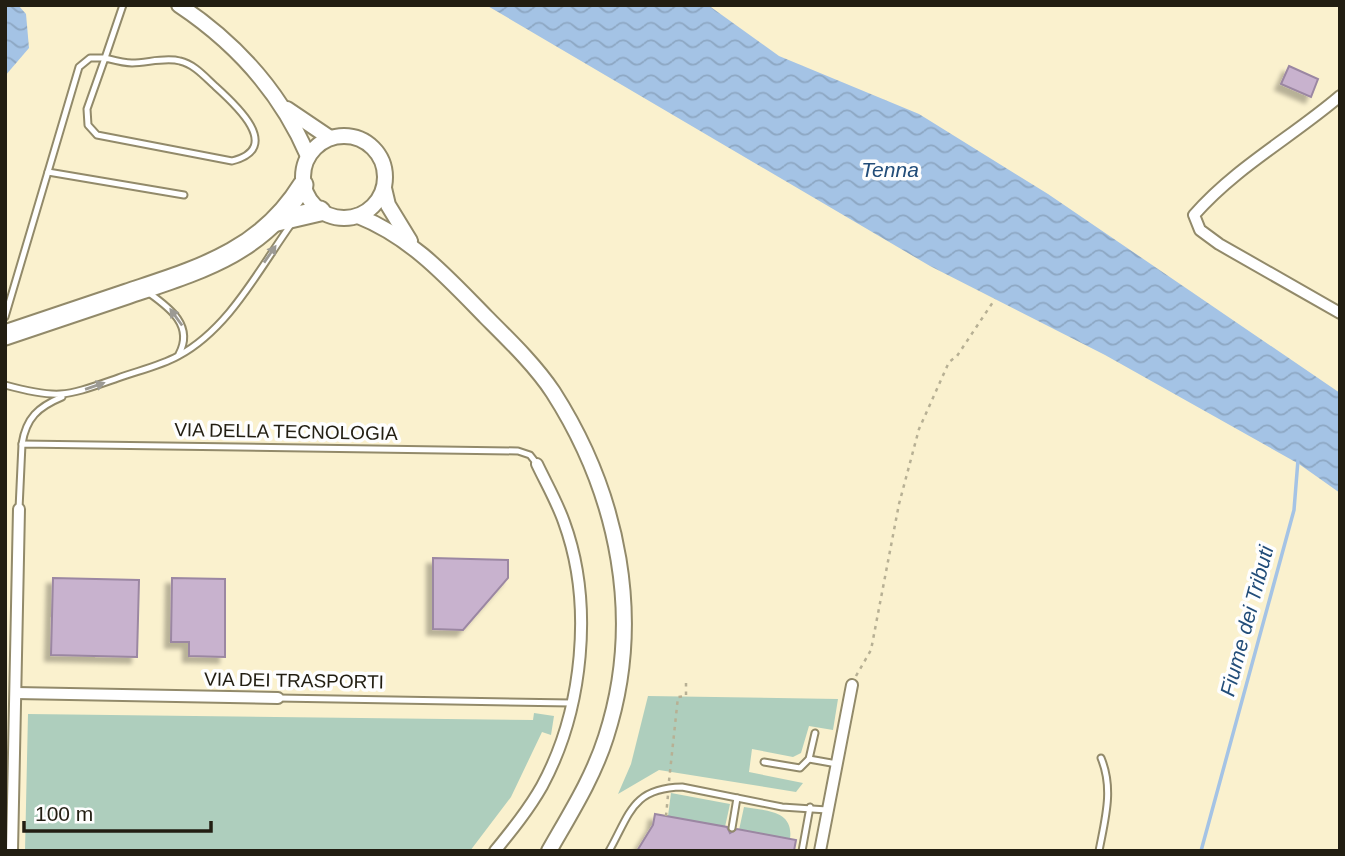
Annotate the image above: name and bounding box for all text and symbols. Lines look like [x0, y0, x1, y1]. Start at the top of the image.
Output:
water label: Tenna [861, 158, 919, 181]
one-way arrow [263, 245, 277, 263]
one-way arrow [169, 308, 183, 327]
one-way arrow [84, 380, 105, 391]
street label: VIA DELLA TECNOLOGIA [174, 419, 398, 444]
water label: Fiume dei Tributi [1215, 542, 1278, 699]
street label: VIA DEI TRASPORTI [204, 668, 384, 693]
scale bar [24, 790, 212, 834]
text: 100 m [35, 802, 93, 825]

